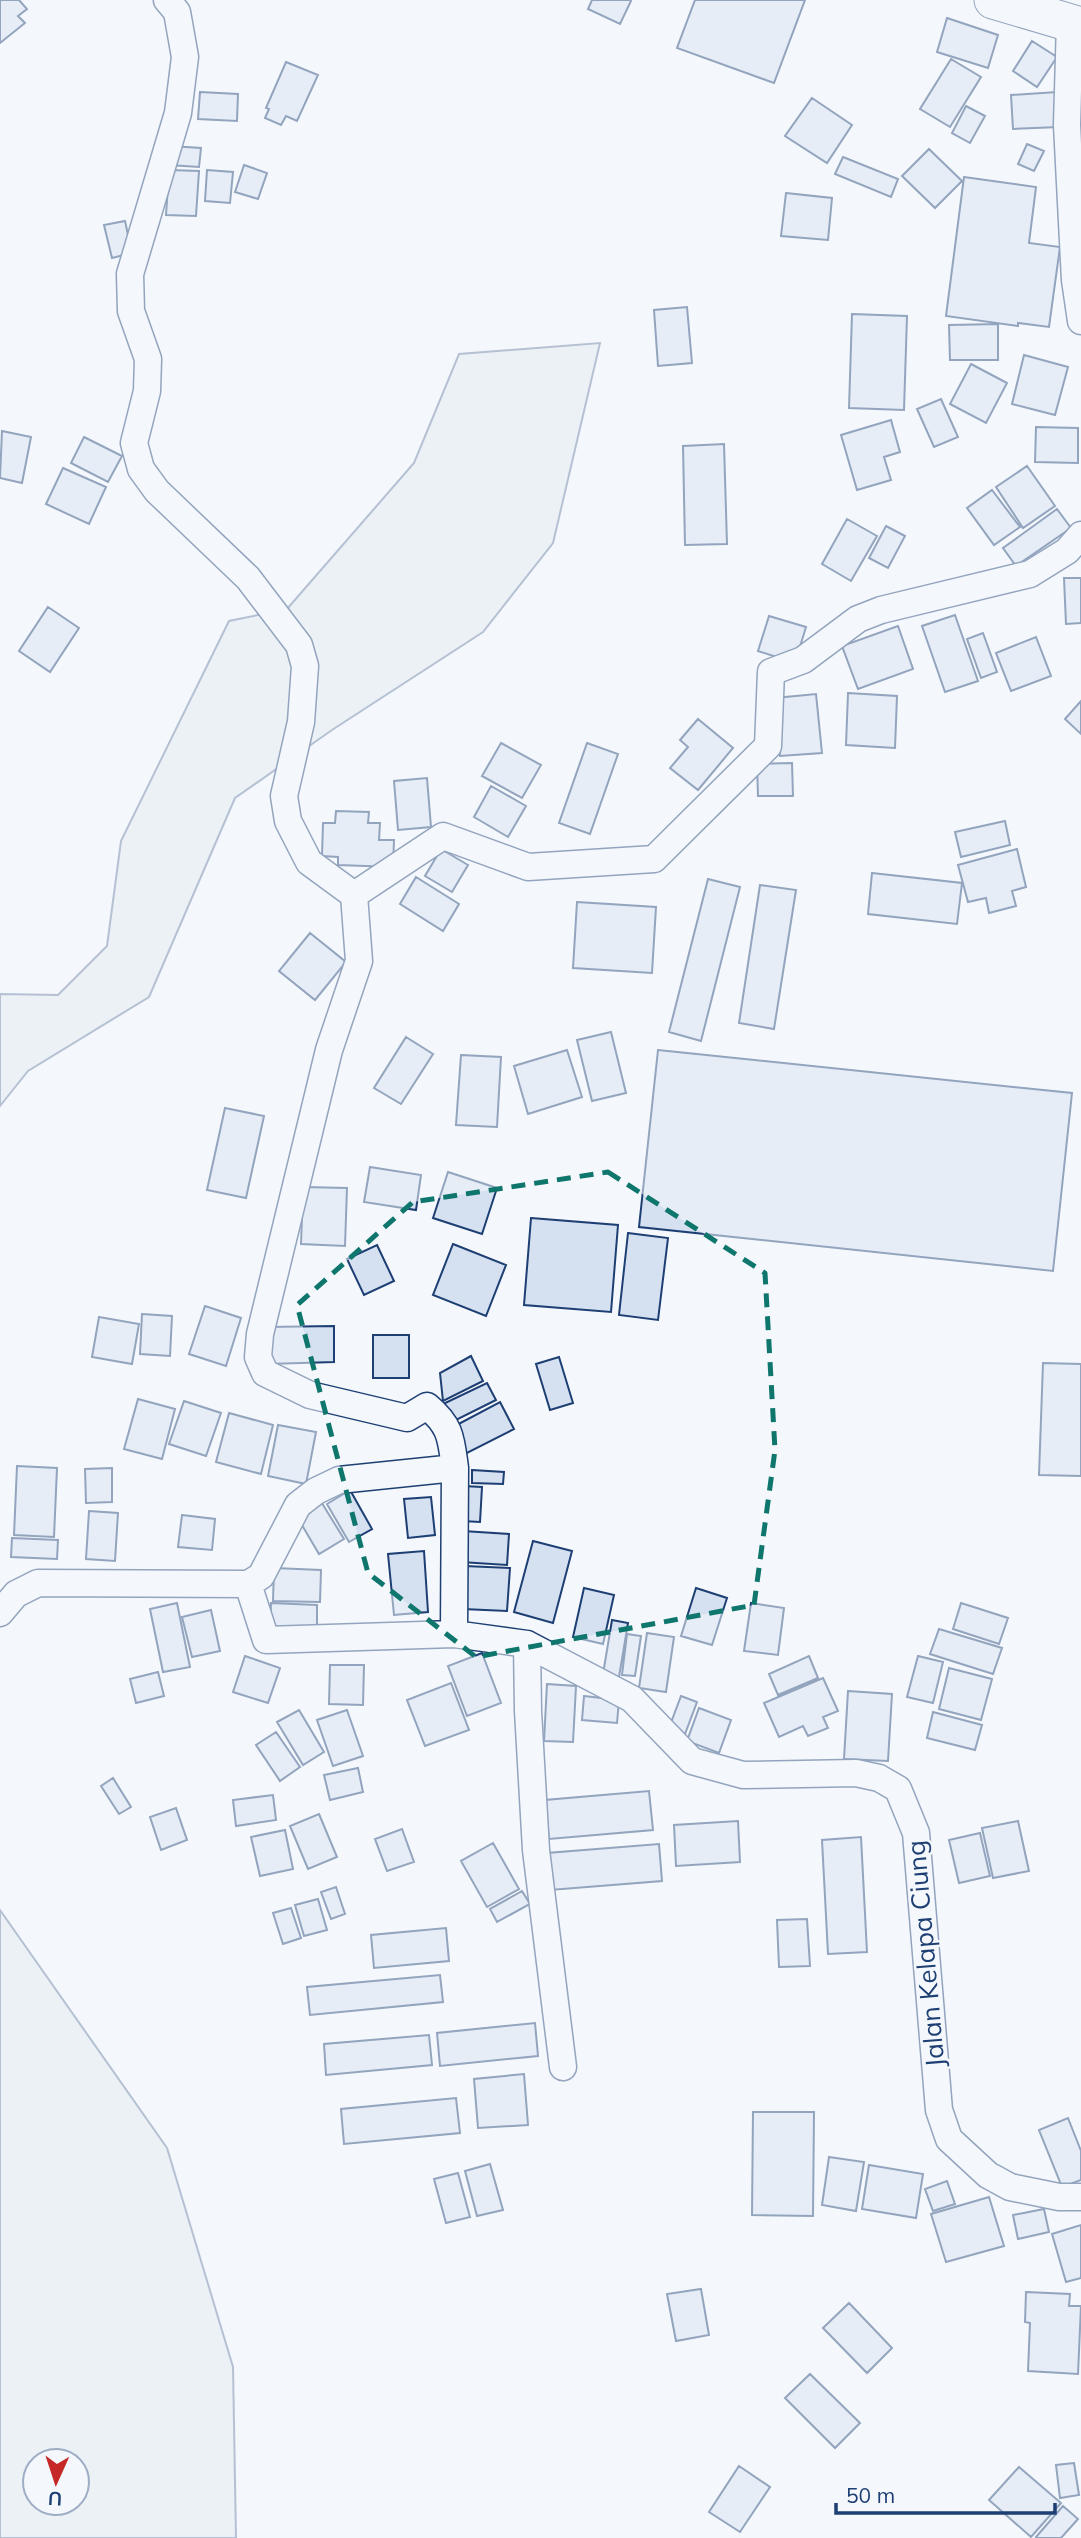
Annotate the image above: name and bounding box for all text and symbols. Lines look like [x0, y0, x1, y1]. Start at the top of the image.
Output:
street label: Jalan Kelapa Ciung [899, 1839, 951, 2069]
north arrow [21, 2447, 91, 2517]
scale bar [836, 2472, 1055, 2516]
text: 50 m [846, 2482, 895, 2508]
text: U [47, 2487, 63, 2511]

